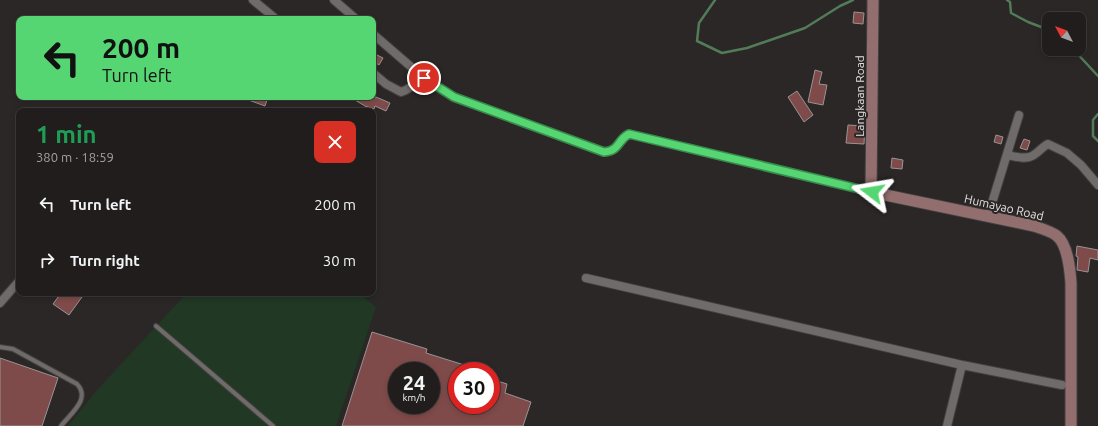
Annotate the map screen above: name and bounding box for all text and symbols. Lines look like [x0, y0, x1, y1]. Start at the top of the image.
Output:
north arrow [1042, 12, 1086, 56]
map controls [1042, 12, 1086, 56]
icon: left [36, 32, 88, 84]
text: 200 m [102, 32, 180, 63]
street label: Langkaan Road [853, 55, 866, 137]
pin [407, 61, 441, 95]
text: Turn left [102, 65, 172, 85]
icon: arrive [413, 67, 435, 89]
text: 1 min [36, 121, 97, 148]
button: close [314, 121, 356, 163]
text: 380 m · 18:59 [36, 150, 114, 164]
position arrow [851, 171, 893, 213]
street label: Humayao Road [963, 192, 1045, 222]
icon: left [36, 193, 58, 215]
text: Turn left [70, 196, 131, 213]
text: 200 m [314, 196, 356, 213]
icon: right [36, 249, 58, 271]
text: Turn right [70, 252, 140, 269]
text: 30 m [323, 252, 356, 269]
speed limit sign: 30 [448, 362, 500, 414]
text: 24 [403, 371, 425, 394]
text: km/h [402, 392, 426, 403]

